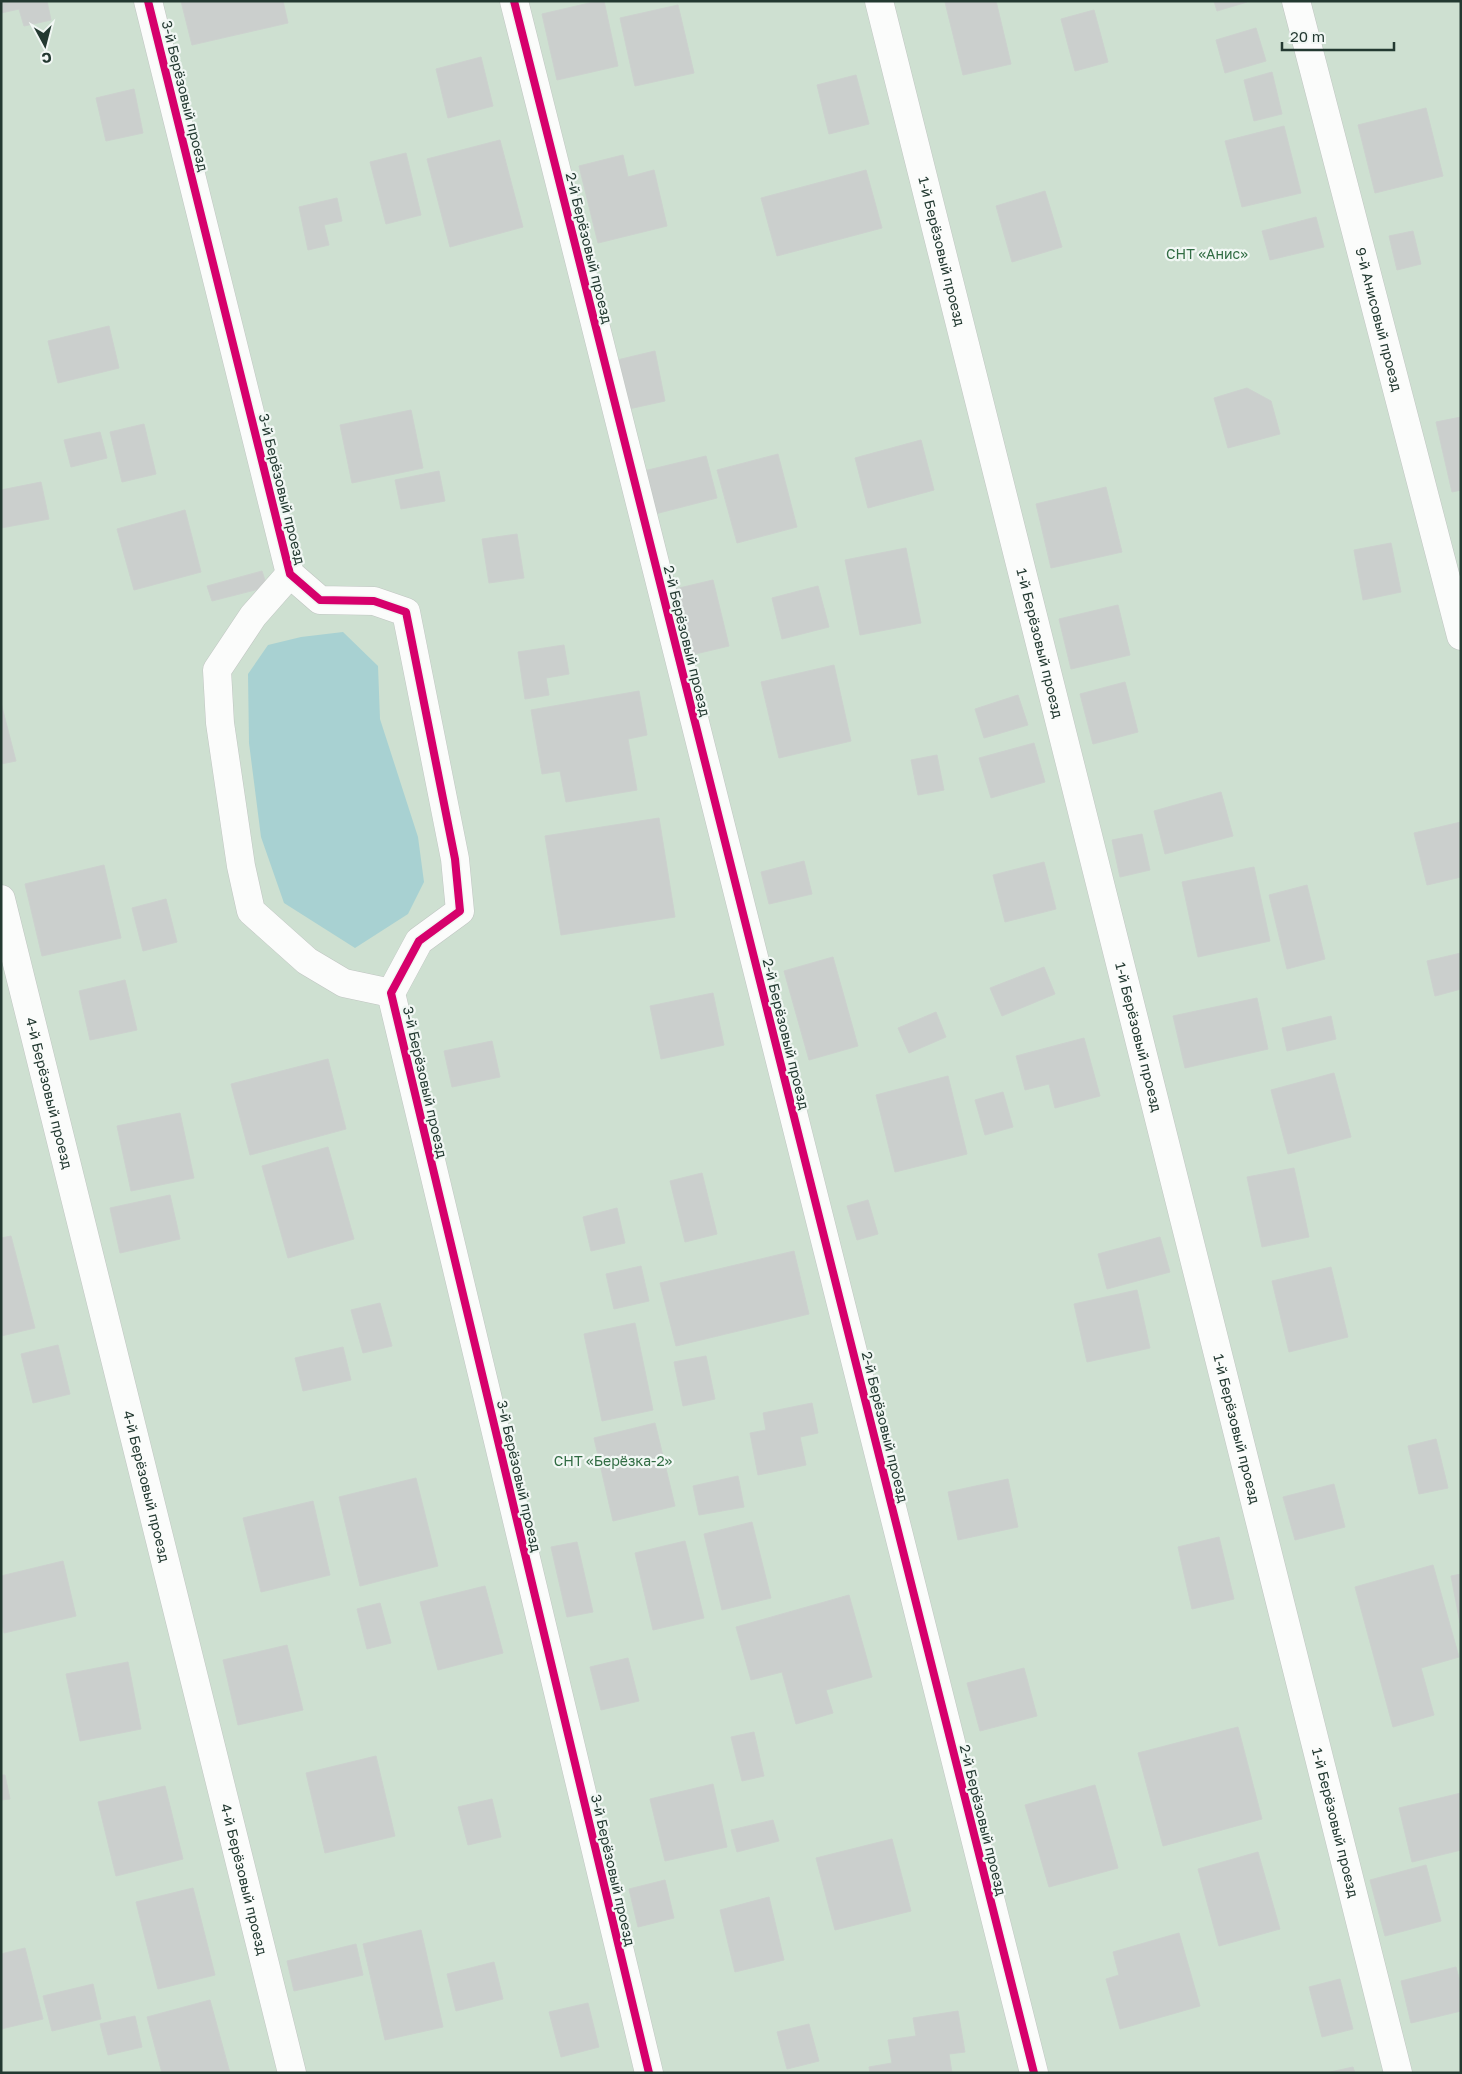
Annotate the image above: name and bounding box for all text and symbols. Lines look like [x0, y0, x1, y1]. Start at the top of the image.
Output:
street label: 3-й Берёзовый проезд [158, 19, 213, 174]
north arrow [20, 20, 70, 70]
scale bar [1282, 20, 1394, 52]
text: 20 m [1290, 27, 1325, 45]
text: С [41, 49, 53, 67]
street label: 2-й Берёзовый проезд [562, 171, 617, 326]
street label: 1-й Берёзовый проезд [915, 175, 969, 328]
park label: СНТ «Анис» [1166, 245, 1248, 262]
street label: 9-й Анисовый проезд [1352, 246, 1406, 394]
street label: 3-й Берёзовый проезд [255, 412, 310, 567]
street label: 2-й Берёзовый проезд [660, 564, 715, 719]
street label: 1-й Берёзовый проезд [1013, 566, 1067, 720]
street label: 2-й Берёзовый проезд [759, 957, 814, 1112]
street label: 1-й Берёзовый проезд [1112, 960, 1166, 1114]
street label: 3-й Берёзовый проезд [400, 1004, 451, 1160]
street label: 4-й Берёзовый проезд [23, 1016, 77, 1171]
street label: 2-й Берёзовый проезд [858, 1350, 913, 1505]
street label: 1-й Берёзовый проезд [1210, 1352, 1264, 1506]
street label: 3-й Берёзовый проезд [494, 1398, 545, 1554]
street label: 4-й Берёзовый проезд [120, 1409, 174, 1564]
park label: СНТ «Берёзка-2» [554, 1452, 673, 1469]
street label: 2-й Берёзовый проезд [956, 1743, 1011, 1898]
street label: 1-й Берёзовый проезд [1309, 1746, 1363, 1900]
street label: 3-й Берёзовый проезд [588, 1792, 639, 1948]
street label: 4-й Берёзовый проезд [218, 1802, 272, 1957]

